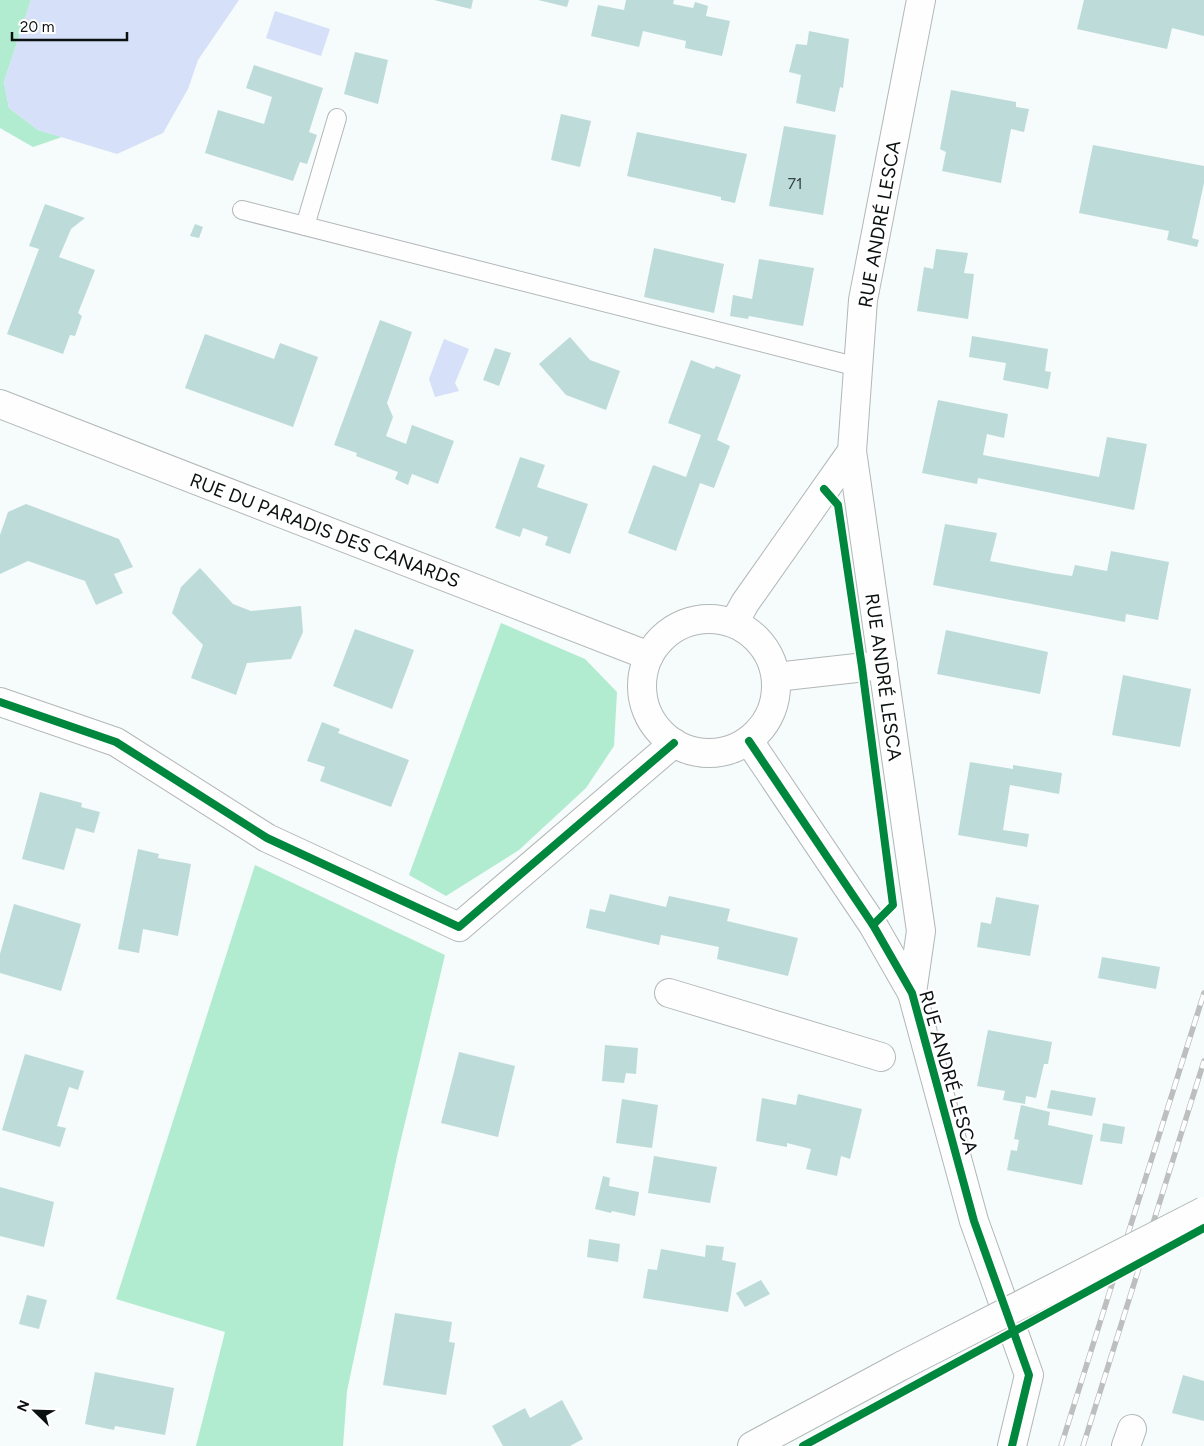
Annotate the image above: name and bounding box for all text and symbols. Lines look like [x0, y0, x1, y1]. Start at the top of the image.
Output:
scale bar [12, 10, 128, 42]
text: 20 m [20, 18, 54, 36]
street label: RUE ANDRÉ LESCA [853, 139, 906, 309]
house number: 71 [787, 174, 803, 193]
street label: RUE DU PARADIS DES CANARDS [187, 468, 463, 593]
street label: RUE ANDRÉ LESCA [860, 592, 907, 763]
street label: RUE ANDRÉ LESCA [914, 988, 983, 1157]
north arrow [10, 1386, 60, 1436]
text: N [14, 1398, 33, 1414]

